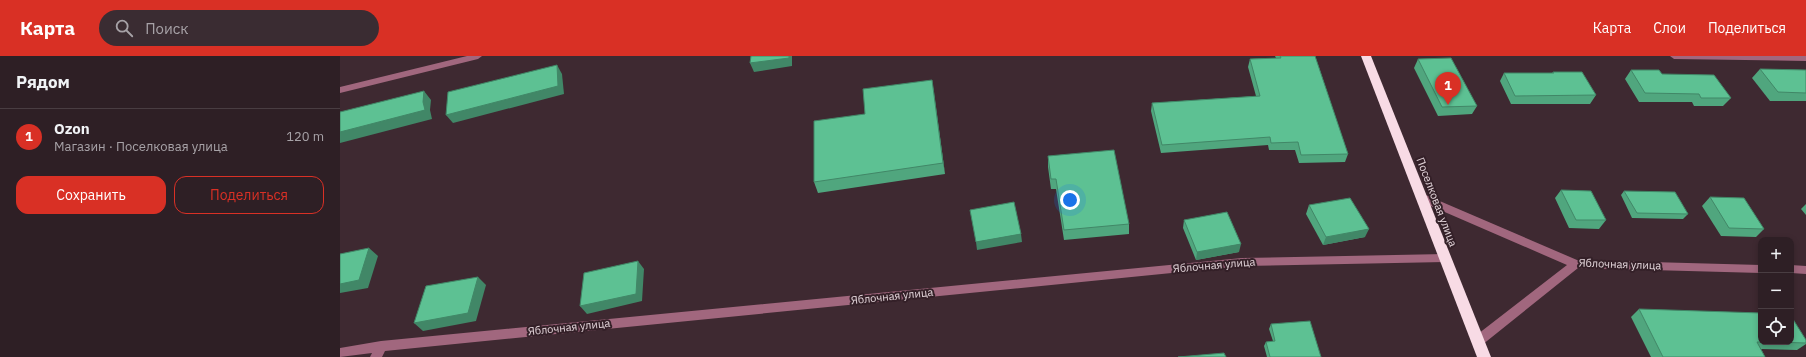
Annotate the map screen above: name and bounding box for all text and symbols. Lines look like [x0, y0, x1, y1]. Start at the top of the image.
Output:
search box [99, 10, 379, 46]
text: Карта [20, 16, 75, 40]
icon: search [113, 17, 135, 39]
text: Поиск [145, 19, 189, 38]
text: Карта [1593, 19, 1631, 37]
text: Слои [1653, 19, 1686, 37]
text: Поделиться [1708, 19, 1786, 37]
text: Рядом [16, 71, 70, 93]
pin: 1 [1435, 72, 1461, 105]
text: Ozon [54, 119, 90, 138]
text: 1 [25, 128, 33, 145]
text: 120 m [286, 128, 324, 145]
text: Магазин · Поселковая улица [54, 138, 228, 155]
street label: Поселковая улица [1414, 155, 1461, 249]
button: Сохранить [16, 176, 166, 214]
button: Поделиться [174, 176, 324, 214]
your location [1060, 190, 1080, 210]
map controls [1758, 237, 1794, 345]
button: + [1758, 237, 1794, 273]
street label: Яблочная улица [1172, 254, 1256, 276]
street label: Яблочная улица [1578, 256, 1662, 272]
button: − [1758, 273, 1794, 309]
street label: Яблочная улица [850, 285, 934, 307]
button: locate [1758, 309, 1794, 345]
street label: Яблочная улица [527, 316, 611, 338]

